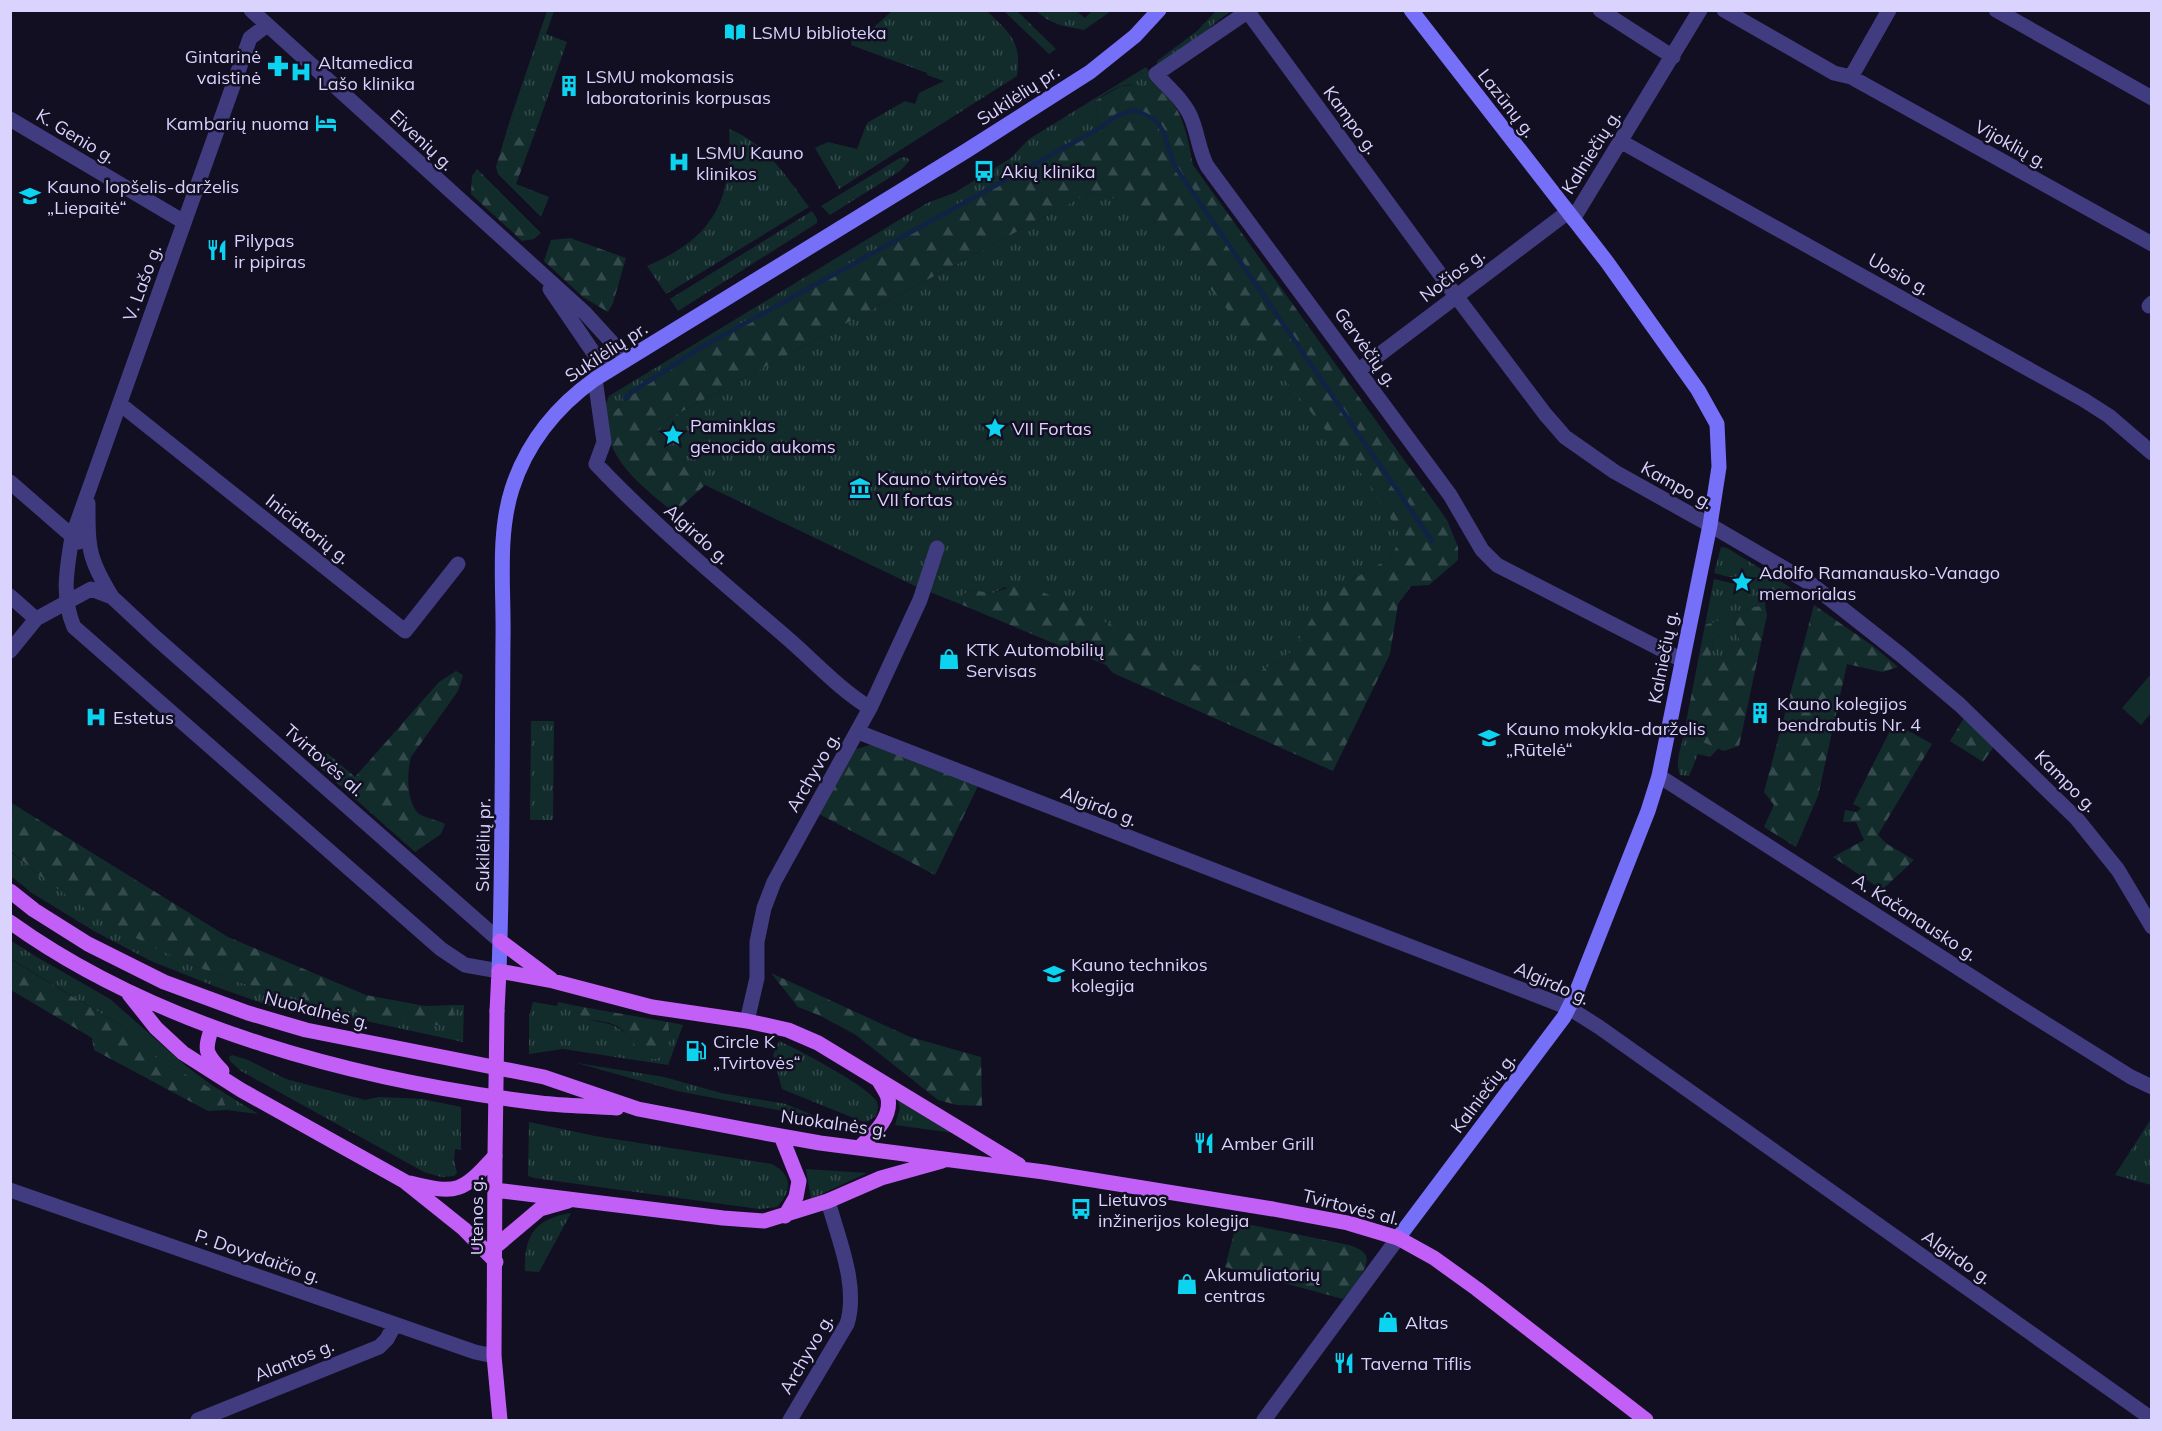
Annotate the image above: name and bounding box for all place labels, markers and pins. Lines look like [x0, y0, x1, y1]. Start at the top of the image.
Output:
library icon: LSMU biblioteka [723, 20, 747, 44]
place label: LSMU biblioteka [752, 21, 887, 44]
place label: Gintarinė vaistinė [185, 45, 261, 89]
place label: Altamedica Lašo klinika [318, 51, 415, 95]
pharmacy icon: Gintarinė vaistinė [266, 54, 290, 78]
hospital icon: Altamedica Lašo klinika [289, 60, 313, 84]
place label: LSMU mokomasis laboratorinis korpusas [586, 65, 771, 109]
building icon: LSMU mokomasis laboratorinis korpusas [557, 74, 581, 98]
hotel icon: Kambarių nuoma [314, 111, 338, 135]
place label: Kambarių nuoma [166, 112, 309, 135]
place label: LSMU Kauno klinikos [696, 141, 803, 185]
hospital icon: LSMU Kauno klinikos [667, 150, 691, 174]
bus stop icon: Akių klinika [972, 159, 996, 183]
place label: Akių klinika [1001, 160, 1096, 183]
place label: Kauno lopšelis-darželis „Liepaitė“ [47, 175, 239, 219]
school or university icon: Kauno lopšelis-darželis „Liepaitė“ [18, 184, 42, 208]
place label: Pilypas ir pipiras [234, 229, 306, 273]
restaurant icon: Pilypas ir pipiras [205, 238, 229, 262]
place label: Paminklas genocido aukoms [690, 414, 836, 458]
place icon: VII Fortas [983, 416, 1007, 440]
place label: VII Fortas [1012, 417, 1092, 440]
place icon: Paminklas genocido aukoms [661, 423, 685, 447]
place label: Kauno tvirtovės VII fortas [877, 467, 1007, 511]
museum icon: Kauno tvirtovės VII fortas [848, 476, 872, 500]
place label: Adolfo Ramanausko-Vanago memorialas [1759, 561, 2000, 605]
place icon: Adolfo Ramanausko-Vanago memorialas [1730, 570, 1754, 594]
place label: KTK Automobilių Servisas [966, 638, 1104, 682]
shop icon: KTK Automobilių Servisas [937, 647, 961, 671]
place label: Kauno kolegijos bendrabutis Nr. 4 [1777, 692, 1921, 736]
building icon: Kauno kolegijos bendrabutis Nr. 4 [1748, 701, 1772, 725]
hospital icon: Estetus [84, 705, 108, 729]
place label: Estetus [113, 706, 174, 729]
place label: Kauno mokykla-darželis „Rūtelė“ [1506, 717, 1706, 761]
school or university icon: Kauno mokykla-darželis „Rūtelė“ [1477, 726, 1501, 750]
place label: Kauno technikos kolegija [1071, 953, 1208, 997]
school or university icon: Kauno technikos kolegija [1042, 962, 1066, 986]
place label: Circle K „Tvirtovės“ [713, 1030, 801, 1074]
fuel station icon: Circle K „Tvirtovės“ [684, 1039, 708, 1063]
restaurant icon: Amber Grill [1192, 1131, 1216, 1155]
place label: Amber Grill [1221, 1132, 1314, 1155]
place label: Lietuvos inžinerijos kolegija [1098, 1188, 1249, 1232]
bus stop icon: Lietuvos inžinerijos kolegija [1069, 1197, 1093, 1221]
place label: Akumuliatorių centras [1204, 1263, 1320, 1307]
shop icon: Akumuliatorių centras [1175, 1272, 1199, 1296]
shop icon: Altas [1376, 1310, 1400, 1334]
place label: Altas [1405, 1311, 1449, 1334]
restaurant icon: Taverna Tiflis [1332, 1351, 1356, 1375]
place label: Taverna Tiflis [1361, 1352, 1472, 1375]

